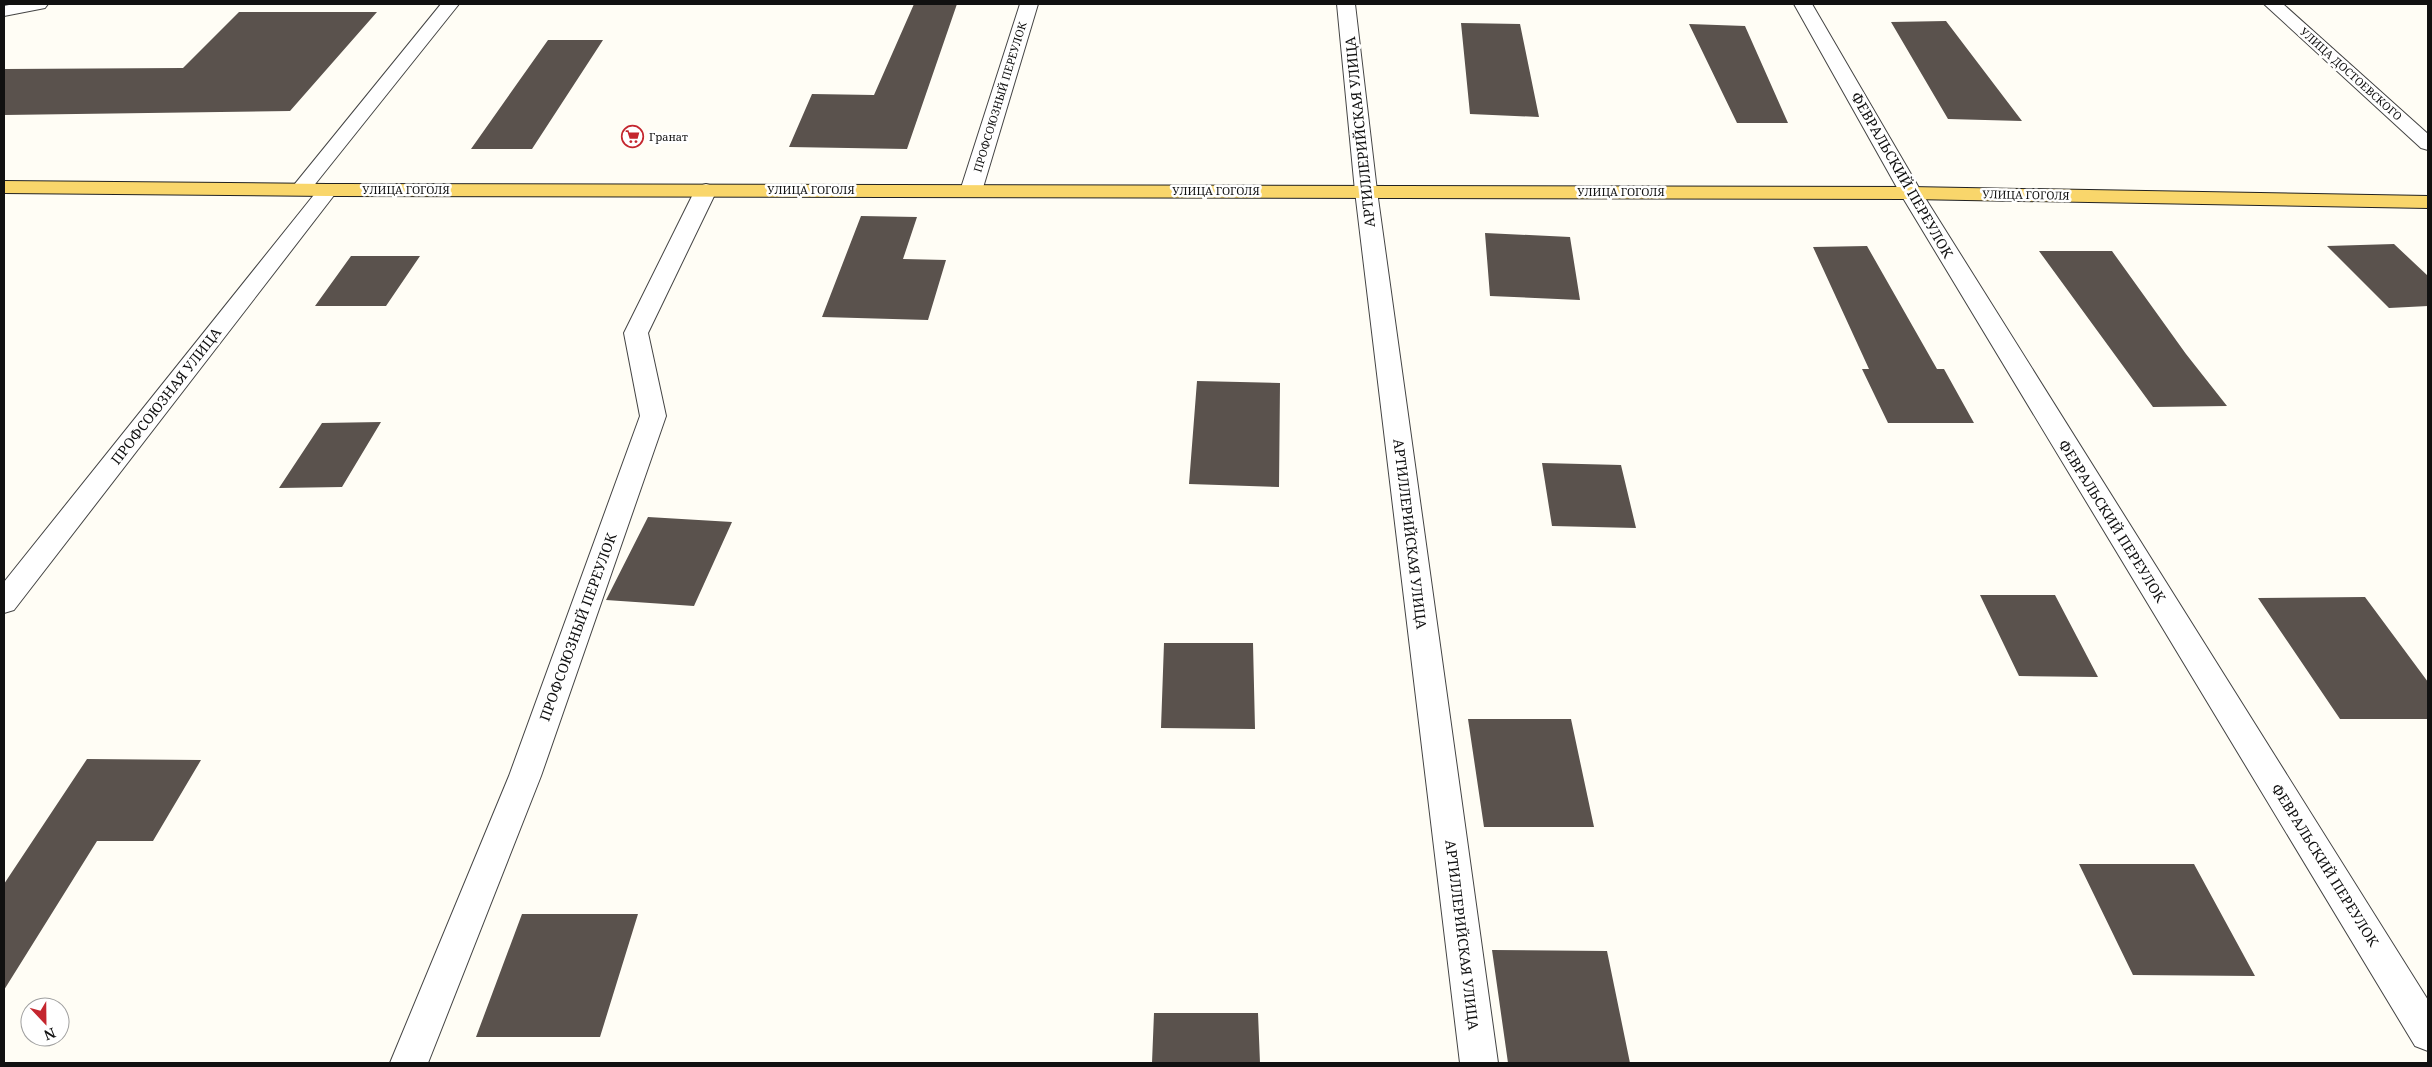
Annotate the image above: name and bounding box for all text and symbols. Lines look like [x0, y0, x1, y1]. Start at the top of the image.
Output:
street label: ПРОФСОЮЗНЫЙ ПЕРЕУЛОК [969, 20, 1030, 174]
street label: УЛИЦА ДОСТОЕВСКОГО [2297, 24, 2406, 124]
street label: АРТИЛЛЕРИЙСКАЯ УЛИЦА [1340, 36, 1379, 228]
street label: ФЕВРАЛЬСКИЙ ПЕРЕУЛОК [1847, 88, 1958, 261]
supermarket icon: Гранат [621, 125, 645, 149]
place label: Гранат [649, 129, 688, 144]
street label: УЛИЦА ГОГОЛЯ [362, 182, 450, 197]
street label: УЛИЦА ГОГОЛЯ [767, 182, 855, 197]
street label: УЛИЦА ГОГОЛЯ [1172, 183, 1260, 198]
street label: УЛИЦА ГОГОЛЯ [1577, 184, 1665, 199]
street label: УЛИЦА ГОГОЛЯ [1982, 186, 2070, 203]
street label: ПРОФСОЮЗНАЯ УЛИЦА [106, 323, 225, 468]
street label: ФЕВРАЛЬСКИЙ ПЕРЕУЛОК [2054, 436, 2171, 606]
street label: АРТИЛЛЕРИЙСКАЯ УЛИЦА [1389, 438, 1432, 630]
street label: ПРОФСОЮЗНЫЙ ПЕРЕУЛОК [535, 530, 621, 724]
street label: ФЕВРАЛЬСКИЙ ПЕРЕУЛОК [2267, 780, 2384, 950]
street label: АРТИЛЛЕРИЙСКАЯ УЛИЦА [1441, 839, 1484, 1031]
north arrow [20, 997, 70, 1047]
text: N [41, 1024, 59, 1045]

